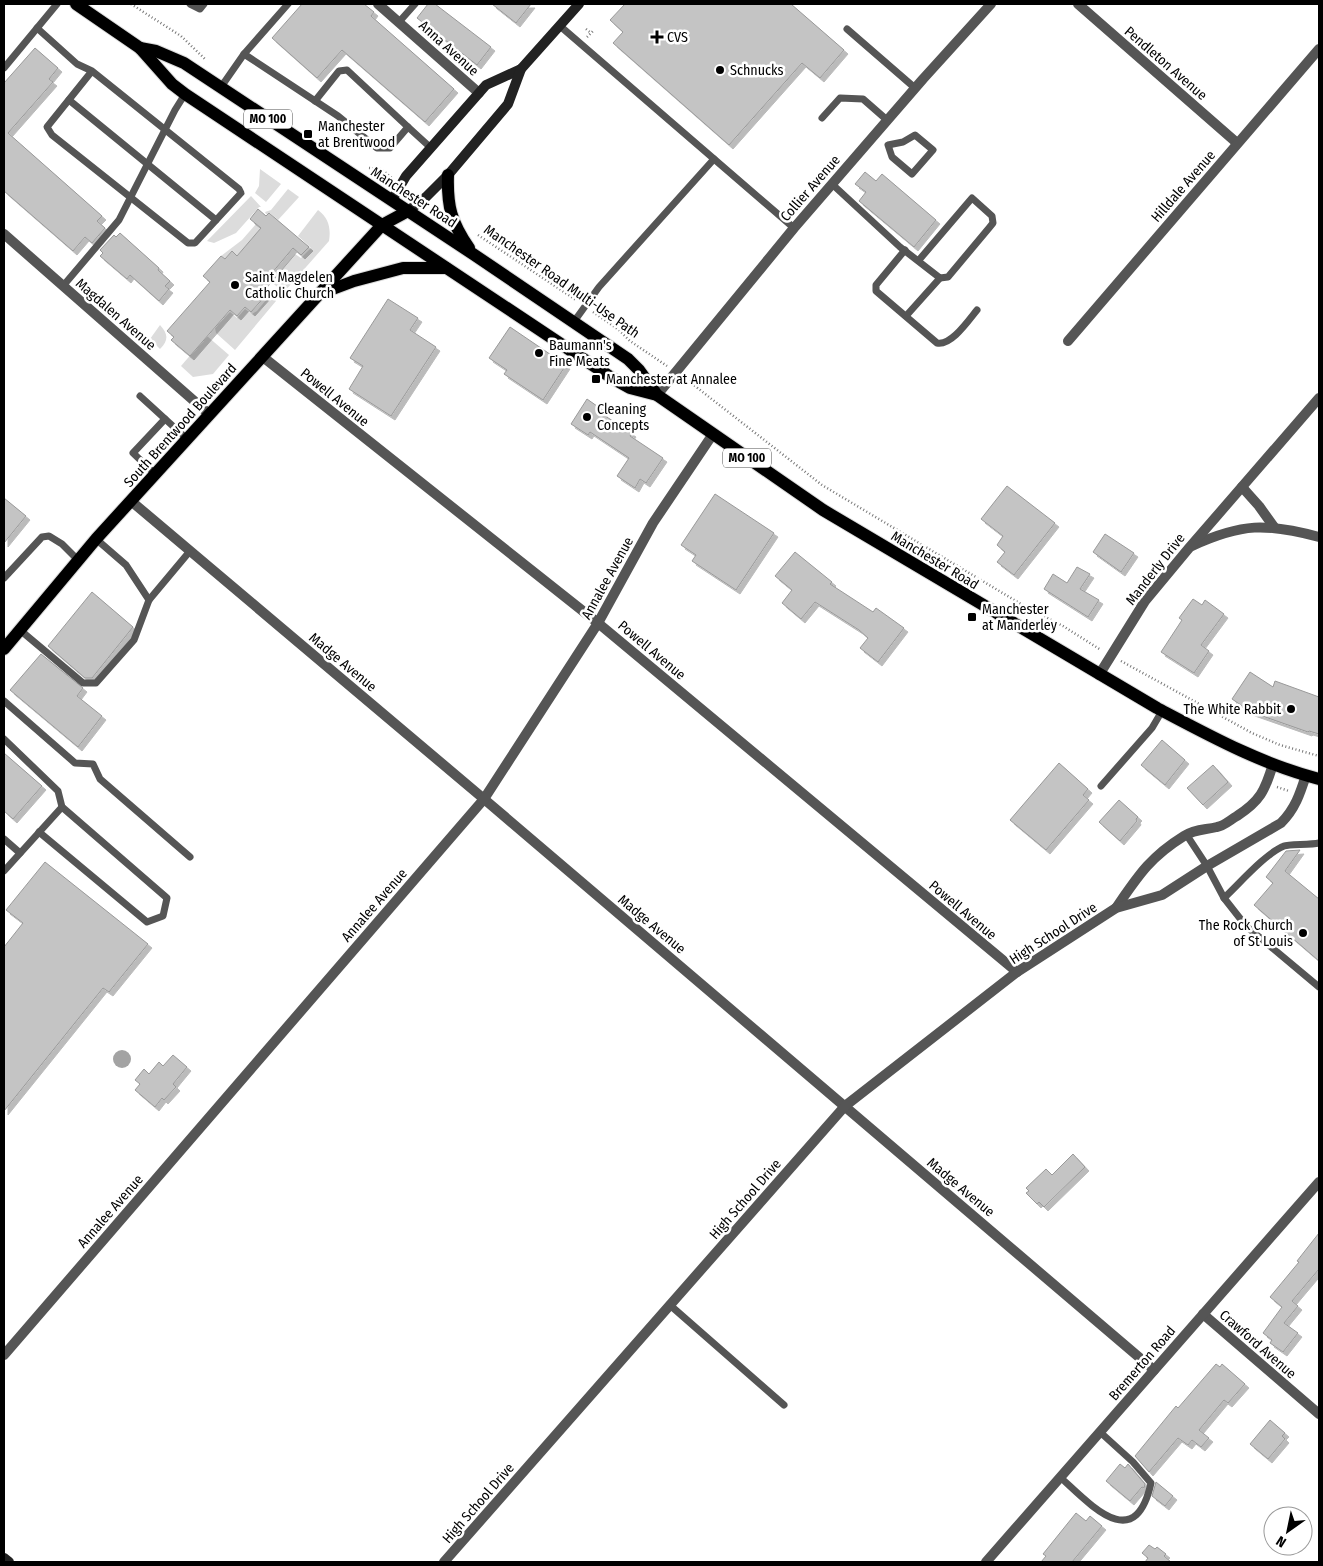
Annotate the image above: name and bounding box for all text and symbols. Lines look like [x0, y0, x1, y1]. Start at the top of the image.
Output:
street label: Anna Avenue [415, 17, 482, 80]
street label: Pendleton Avenue [1121, 23, 1210, 104]
place label: CVS [667, 29, 688, 46]
marker: CVS [651, 31, 663, 43]
place label: Schnucks [730, 62, 783, 79]
marker: Schnucks [714, 64, 726, 76]
road number: MO 100 [244, 110, 292, 128]
place label: Manchester at Brentwood [318, 118, 395, 151]
marker: Manchester at Brentwood [302, 128, 314, 140]
street label: Hilldale Avenue [1148, 147, 1219, 226]
street label: Collier Avenue [777, 152, 844, 225]
street label: Manchester Road [368, 163, 460, 231]
street label: Manchester Road Multi-Use Path [481, 221, 643, 342]
place label: Saint Magdelen Catholic Church [245, 269, 334, 302]
street label: Magdalen Avenue [72, 275, 159, 354]
marker: Saint Magdelen Catholic Church [229, 279, 241, 291]
place label: Baumann's Fine Meats [549, 337, 612, 370]
marker: Baumann's Fine Meats [533, 347, 545, 359]
street label: South Brentwood Boulevard [120, 360, 240, 491]
street label: Powell Avenue [297, 365, 372, 430]
place label: Manchester at Annalee [606, 371, 737, 388]
marker: Manchester at Annalee [590, 373, 602, 385]
place label: Cleaning Concepts [597, 401, 649, 434]
marker: Cleaning Concepts [581, 411, 593, 423]
road number: MO 100 [723, 448, 771, 468]
street label: Manchester Road [888, 528, 982, 593]
street label: Manderly Drive [1122, 530, 1189, 609]
street label: Annalee Avenue [578, 534, 637, 622]
place label: Manchester at Manderley [982, 601, 1058, 634]
marker: Manchester at Manderley [966, 611, 978, 623]
street label: Powell Avenue [614, 617, 689, 684]
street label: Madge Avenue [305, 629, 380, 696]
place label: The White Rabbit [1184, 701, 1281, 718]
marker: The White Rabbit [1285, 703, 1297, 715]
street label: Annalee Avenue [338, 865, 411, 945]
street label: Powell Avenue [925, 877, 1000, 944]
street label: Madge Avenue [614, 891, 689, 958]
street label: High School Drive [1006, 899, 1100, 968]
place label: The Rock Church of St Louis [1199, 917, 1293, 950]
marker: The Rock Church of St Louis [1297, 927, 1309, 939]
street label: Madge Avenue [923, 1154, 998, 1221]
street label: High School Drive [706, 1156, 785, 1243]
street label: Annalee Avenue [74, 1171, 147, 1251]
street label: Crawford Avenue [1216, 1306, 1300, 1382]
street label: Bremerton Road [1105, 1323, 1179, 1404]
street label: High School Drive [439, 1460, 518, 1547]
north arrow [1263, 1506, 1313, 1556]
text: N [1273, 1532, 1289, 1551]

